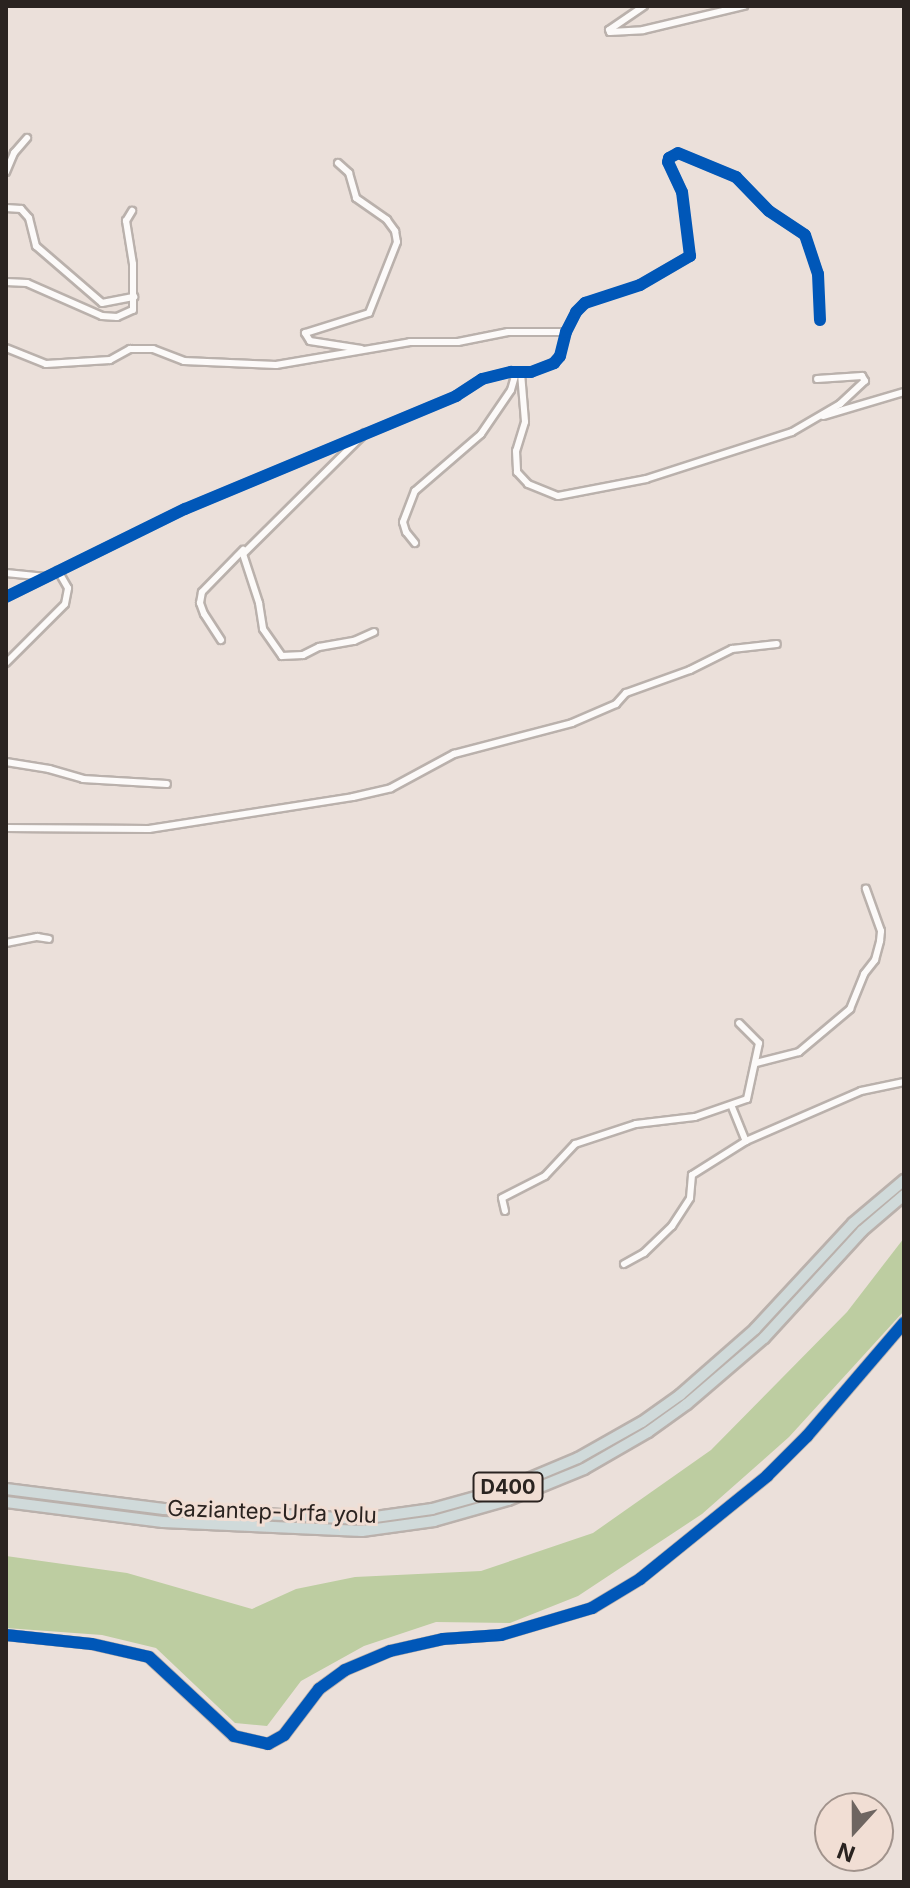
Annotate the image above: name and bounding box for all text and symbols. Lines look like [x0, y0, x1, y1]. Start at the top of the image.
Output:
road number: D400 [472, 1471, 544, 1503]
street label: Gaziantep-Urfa yolu [167, 1495, 377, 1529]
north arrow [814, 1792, 894, 1872]
text: N [834, 1837, 859, 1868]

